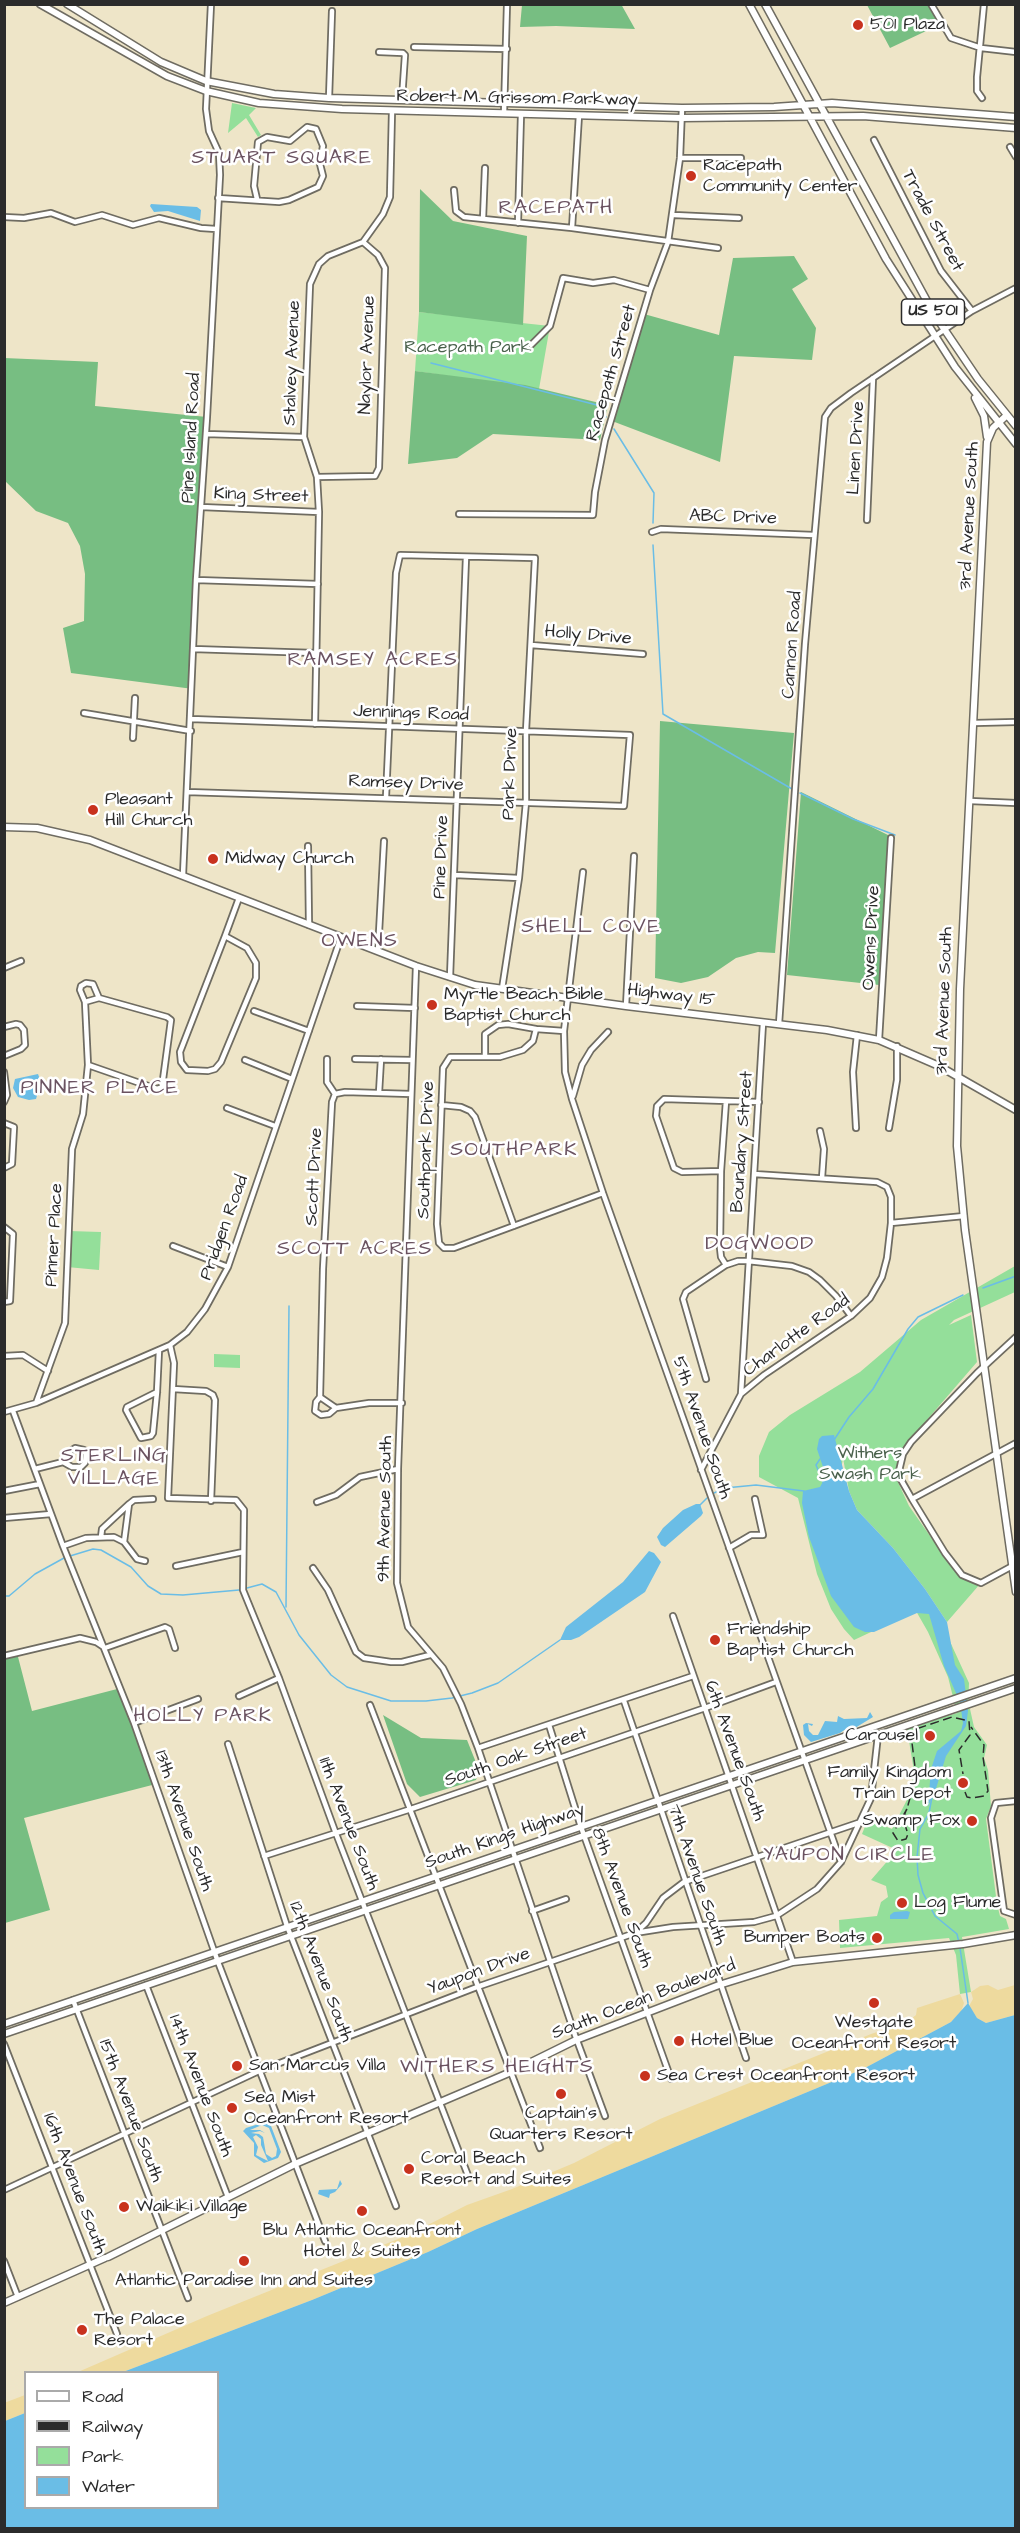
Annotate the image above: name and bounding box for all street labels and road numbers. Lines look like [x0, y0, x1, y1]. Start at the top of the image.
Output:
street label: Robert M. Grissom Parkway [396, 86, 638, 112]
street label: Trade Street [896, 166, 968, 276]
street label: Naylor Avenue [355, 295, 381, 415]
road number: US 501 [902, 299, 964, 325]
street label: Stalvey Avenue [280, 300, 306, 426]
street label: Racepath Street [582, 302, 642, 444]
street label: Pine Island Road [178, 372, 206, 504]
street label: Linen Drive [844, 401, 870, 495]
street label: 3rd Avenue South [955, 441, 985, 591]
street label: King Street [213, 484, 309, 508]
street label: ABC Drive [689, 506, 777, 530]
street label: Cannon Road [778, 591, 808, 699]
street label: Holly Drive [544, 621, 632, 651]
street label: Jennings Road [353, 701, 469, 727]
street label: Park Drive [499, 728, 523, 820]
street label: Ramsey Drive [348, 771, 464, 797]
street label: Pine Drive [430, 815, 454, 899]
street label: Owens Drive [858, 885, 886, 991]
street label: 3rd Avenue South [932, 927, 958, 1075]
street label: Highway 15 [626, 980, 716, 1012]
street label: Boundary Street [727, 1070, 759, 1214]
street label: Southpark Drive [414, 1081, 440, 1219]
street label: Scott Drive [302, 1127, 328, 1227]
street label: Pridgen Road [196, 1173, 254, 1283]
street label: Pinner Place [42, 1183, 68, 1287]
street label: Charlotte Road [739, 1290, 855, 1382]
street label: 5th Avenue South [667, 1354, 735, 1502]
street label: 9th Avenue South [374, 1436, 398, 1582]
street label: 6th Avenue South [699, 1678, 769, 1824]
street label: South Oak Street [442, 1723, 590, 1793]
street label: 13th Avenue South [149, 1748, 217, 1894]
street label: 11th Avenue South [313, 1754, 383, 1894]
street label: South Kings Highway [422, 1799, 588, 1875]
street label: 7th Avenue South [662, 1802, 730, 1948]
street label: 8th Avenue South [586, 1825, 656, 1971]
street label: 12th Avenue South [283, 1899, 357, 2045]
street label: Yaupon Drive [425, 1943, 533, 2001]
street label: South Ocean Boulevard [549, 1955, 739, 2045]
street label: 14th Avenue South [163, 2012, 237, 2160]
street label: 15th Avenue South [93, 2037, 167, 2185]
street label: 16th Avenue South [37, 2110, 111, 2258]

